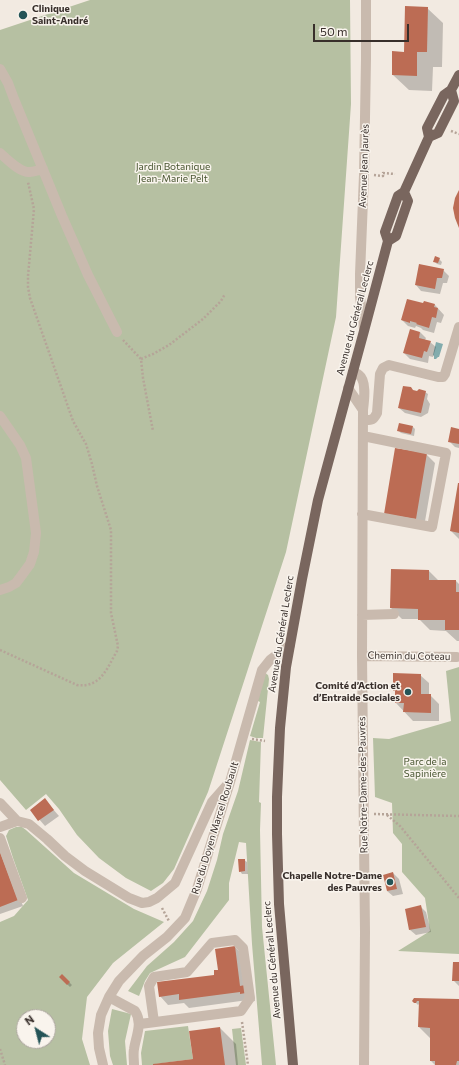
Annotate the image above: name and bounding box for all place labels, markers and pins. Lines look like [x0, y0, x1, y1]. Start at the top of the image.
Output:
place label: Clinique Saint-André [32, 3, 88, 26]
marker: Clinique Saint-André [17, 9, 29, 21]
place label: Comité d’Action et d’Entraide Sociales [313, 680, 400, 704]
marker: Comité d’Action et d’Entraide Sociales [403, 687, 413, 697]
place label: Chapelle Notre-Dame des Pauvres [283, 870, 382, 894]
marker: Chapelle Notre-Dame des Pauvres [385, 877, 395, 887]

